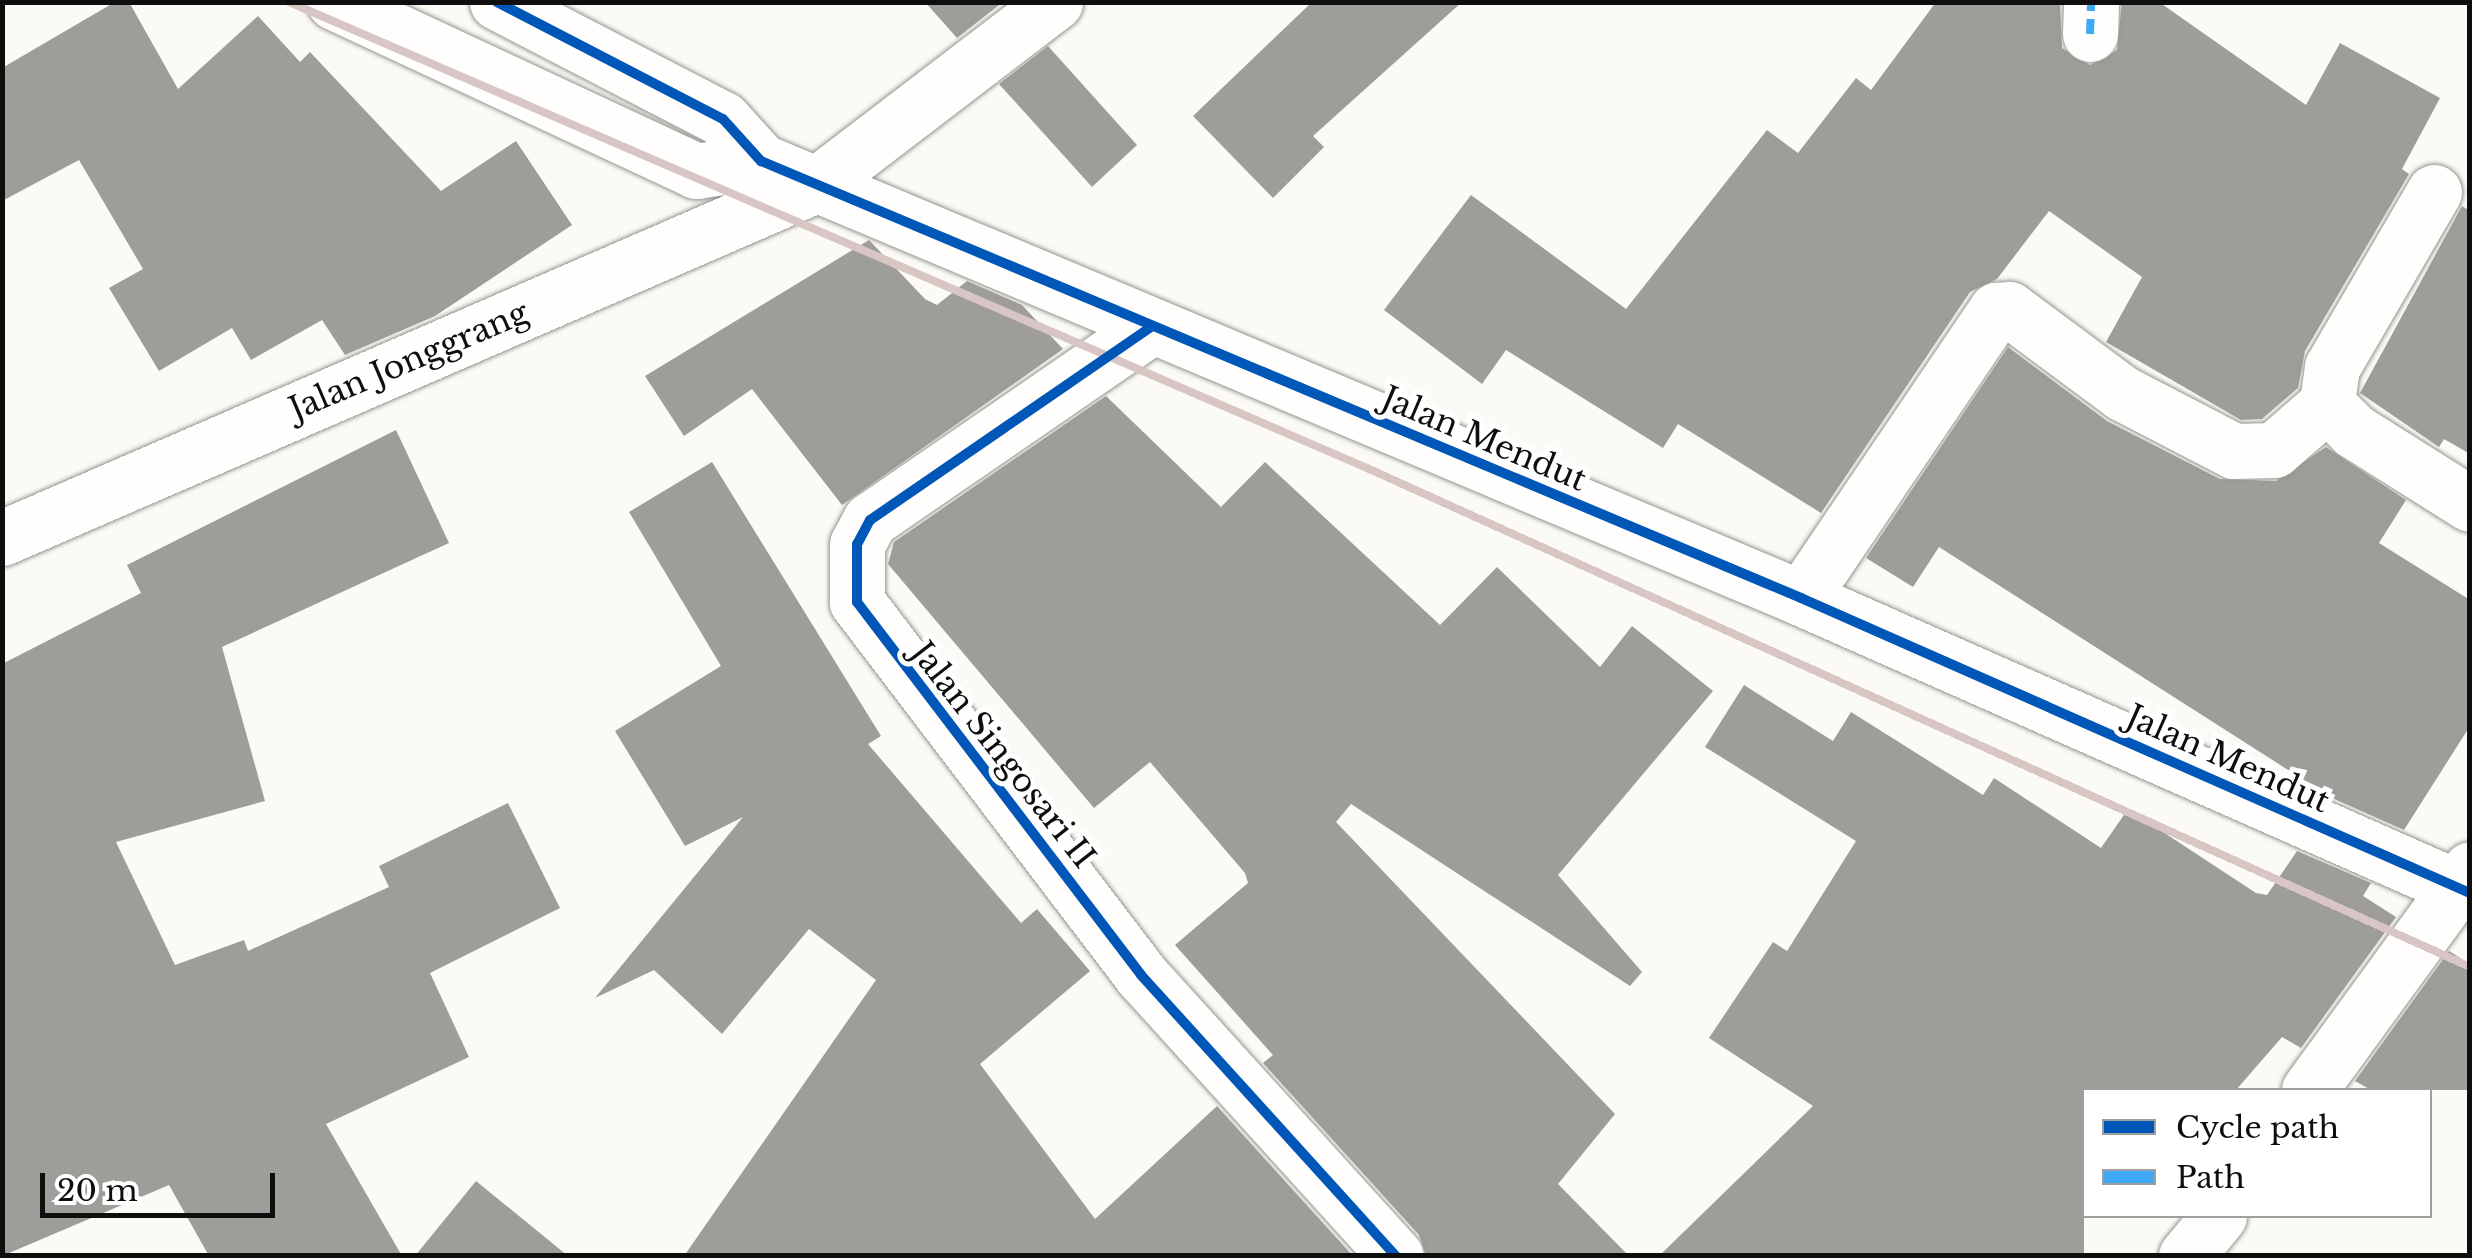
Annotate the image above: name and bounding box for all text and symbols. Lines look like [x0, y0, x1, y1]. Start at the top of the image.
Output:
street label: Jalan Jonggrang [284, 293, 534, 429]
street label: Jalan Mendut [1376, 379, 1592, 499]
street label: Jalan Singosari II [903, 634, 1103, 876]
street label: Jalan Mendut [2121, 697, 2335, 821]
legend [2082, 1088, 2432, 1218]
text: Cycle path [2176, 1109, 2339, 1146]
scale bar [45, 1153, 280, 1215]
text: Path [2176, 1159, 2245, 1196]
text: 20 m [57, 1172, 138, 1209]

